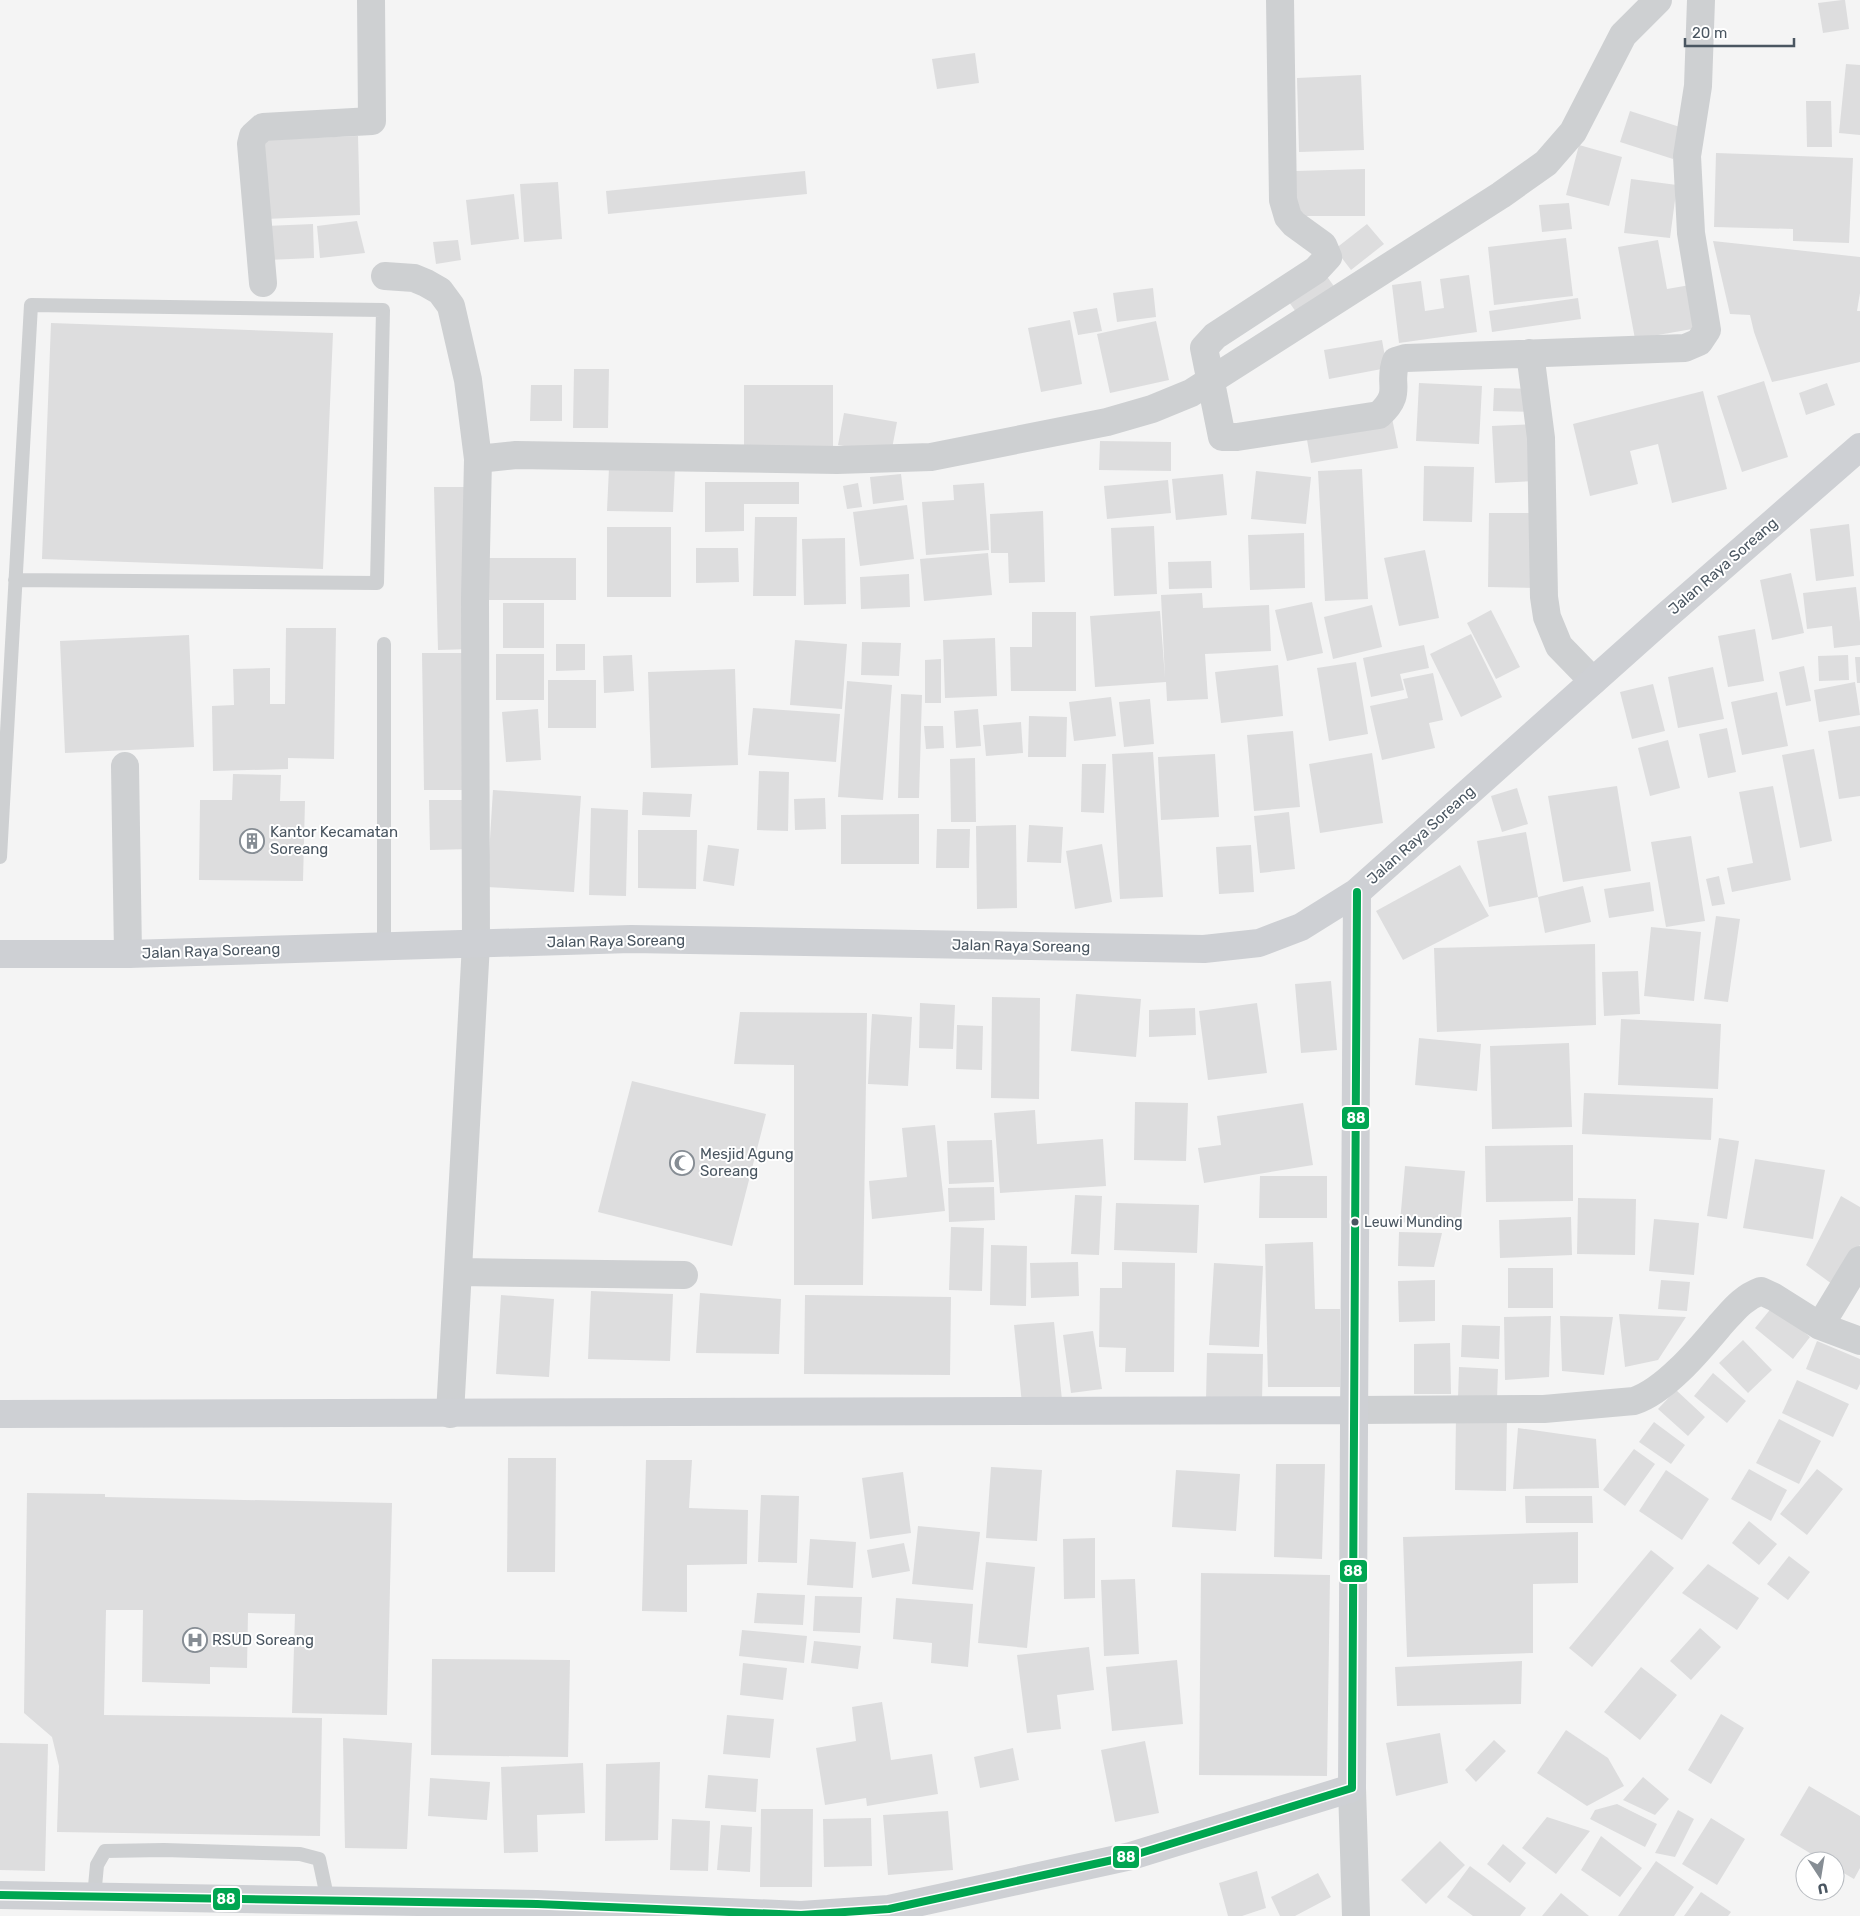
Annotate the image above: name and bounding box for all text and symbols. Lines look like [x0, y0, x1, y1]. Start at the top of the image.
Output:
scale bar [1685, 15, 1794, 47]
text: 20 m [1692, 24, 1727, 42]
street label: Jalan Raya Soreang [1665, 514, 1781, 618]
street label: Jalan Raya Soreang [1364, 782, 1478, 888]
place label: Kantor Kecamatan Soreang [270, 823, 398, 858]
building icon: Kantor Kecamatan Soreang [239, 828, 265, 854]
street label: Jalan Raya Soreang [547, 931, 685, 951]
street label: Jalan Raya Soreang [952, 936, 1090, 956]
street label: Jalan Raya Soreang [141, 940, 281, 962]
line badge: 88 [1341, 1106, 1370, 1130]
text: 88 [1347, 1110, 1365, 1127]
place label: Mesjid Agung Soreang [700, 1145, 794, 1180]
mosque icon: Mesjid Agung Soreang [669, 1150, 695, 1176]
place label: Leuwi Munding [1364, 1214, 1463, 1231]
marker: Leuwi Munding [1350, 1217, 1360, 1227]
line badge: 88 [1339, 1559, 1368, 1583]
text: 88 [1344, 1563, 1362, 1580]
hospital icon: RSUD Soreang [182, 1627, 208, 1653]
place label: RSUD Soreang [212, 1631, 314, 1649]
line badge: 88 [1112, 1845, 1140, 1869]
text: 88 [1117, 1849, 1135, 1866]
north arrow [1795, 1851, 1845, 1901]
text: U [1816, 1879, 1829, 1898]
line badge: 88 [212, 1887, 241, 1911]
text: 88 [217, 1891, 235, 1908]

